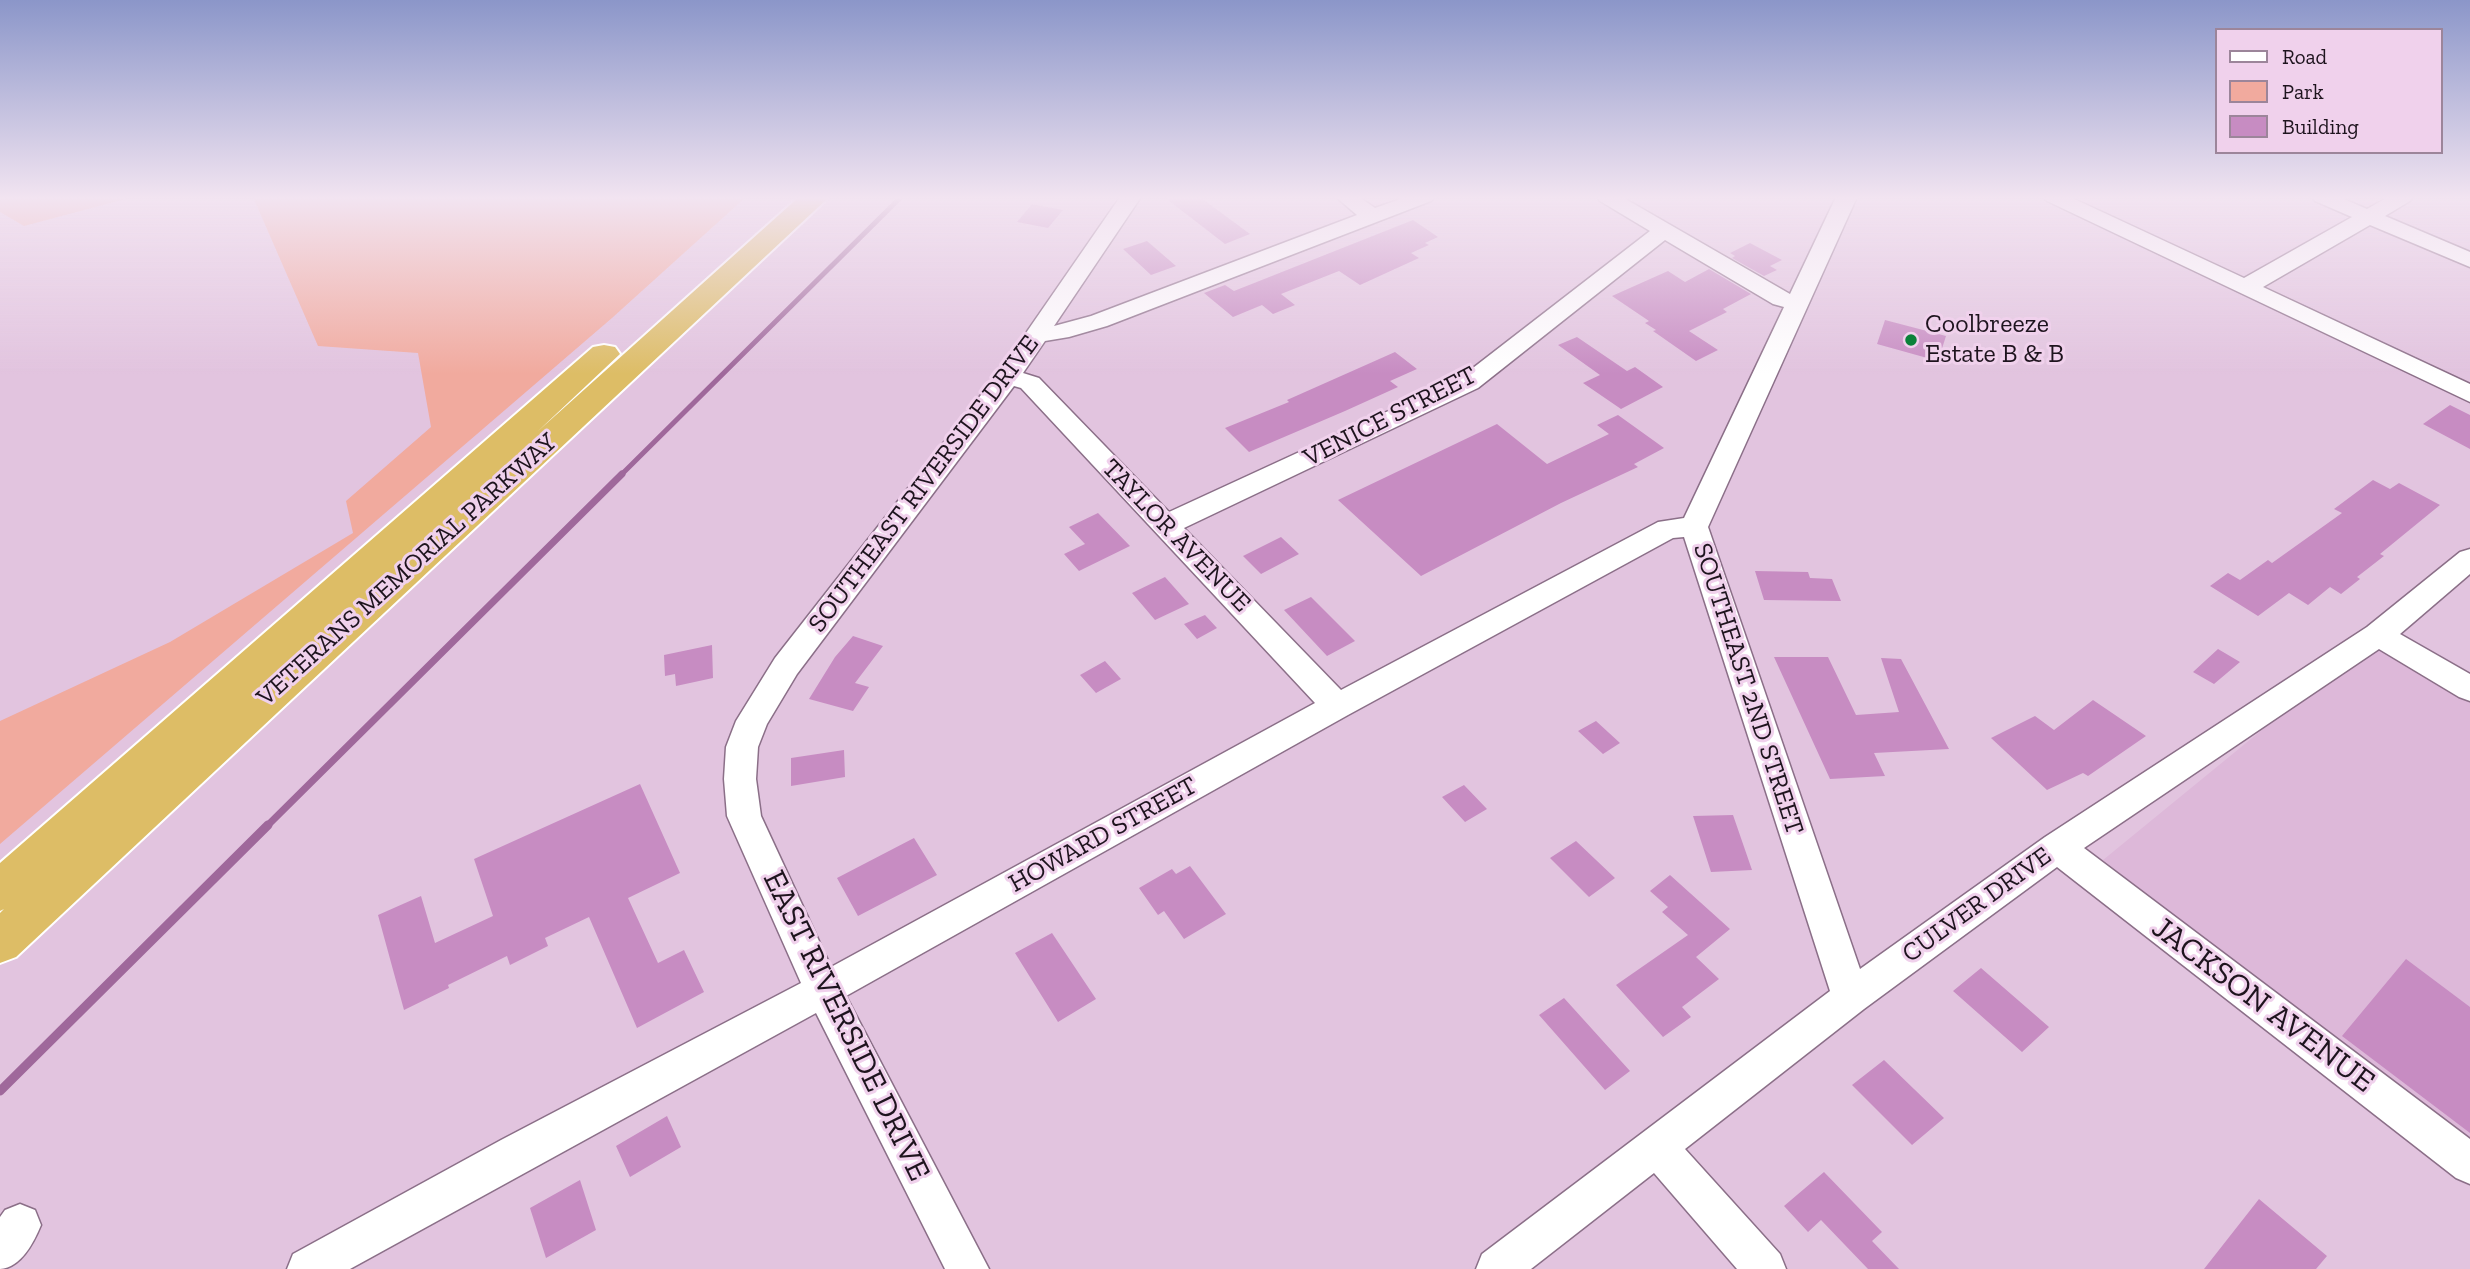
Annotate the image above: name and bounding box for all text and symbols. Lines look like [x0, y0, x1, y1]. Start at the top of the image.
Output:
legend [2214, 28, 2442, 154]
text: Road [2282, 44, 2327, 69]
text: Park [2282, 79, 2324, 104]
text: Building [2282, 114, 2359, 139]
place label: Coolbreeze Estate B & B [1925, 309, 2064, 370]
street label: SOUTHEAST RIVERSIDE DRIVE [802, 329, 1046, 639]
marker: Coolbreeze Estate B & B [1903, 332, 1919, 348]
street label: VENICE STREET [1298, 360, 1482, 474]
street label: VETERANS MEMORIAL PARKWAY [251, 427, 563, 713]
street label: TAYLOR AVENUE [1095, 453, 1257, 619]
street label: SOUTHEAST 2ND STREET [1686, 539, 1810, 839]
street label: HOWARD STREET [1003, 770, 1203, 900]
street label: CULVER DRIVE [1896, 840, 2058, 970]
street label: EAST RIVERSIDE DRIVE [754, 865, 938, 1187]
street label: JACKSON AVENUE [2144, 909, 2382, 1101]

